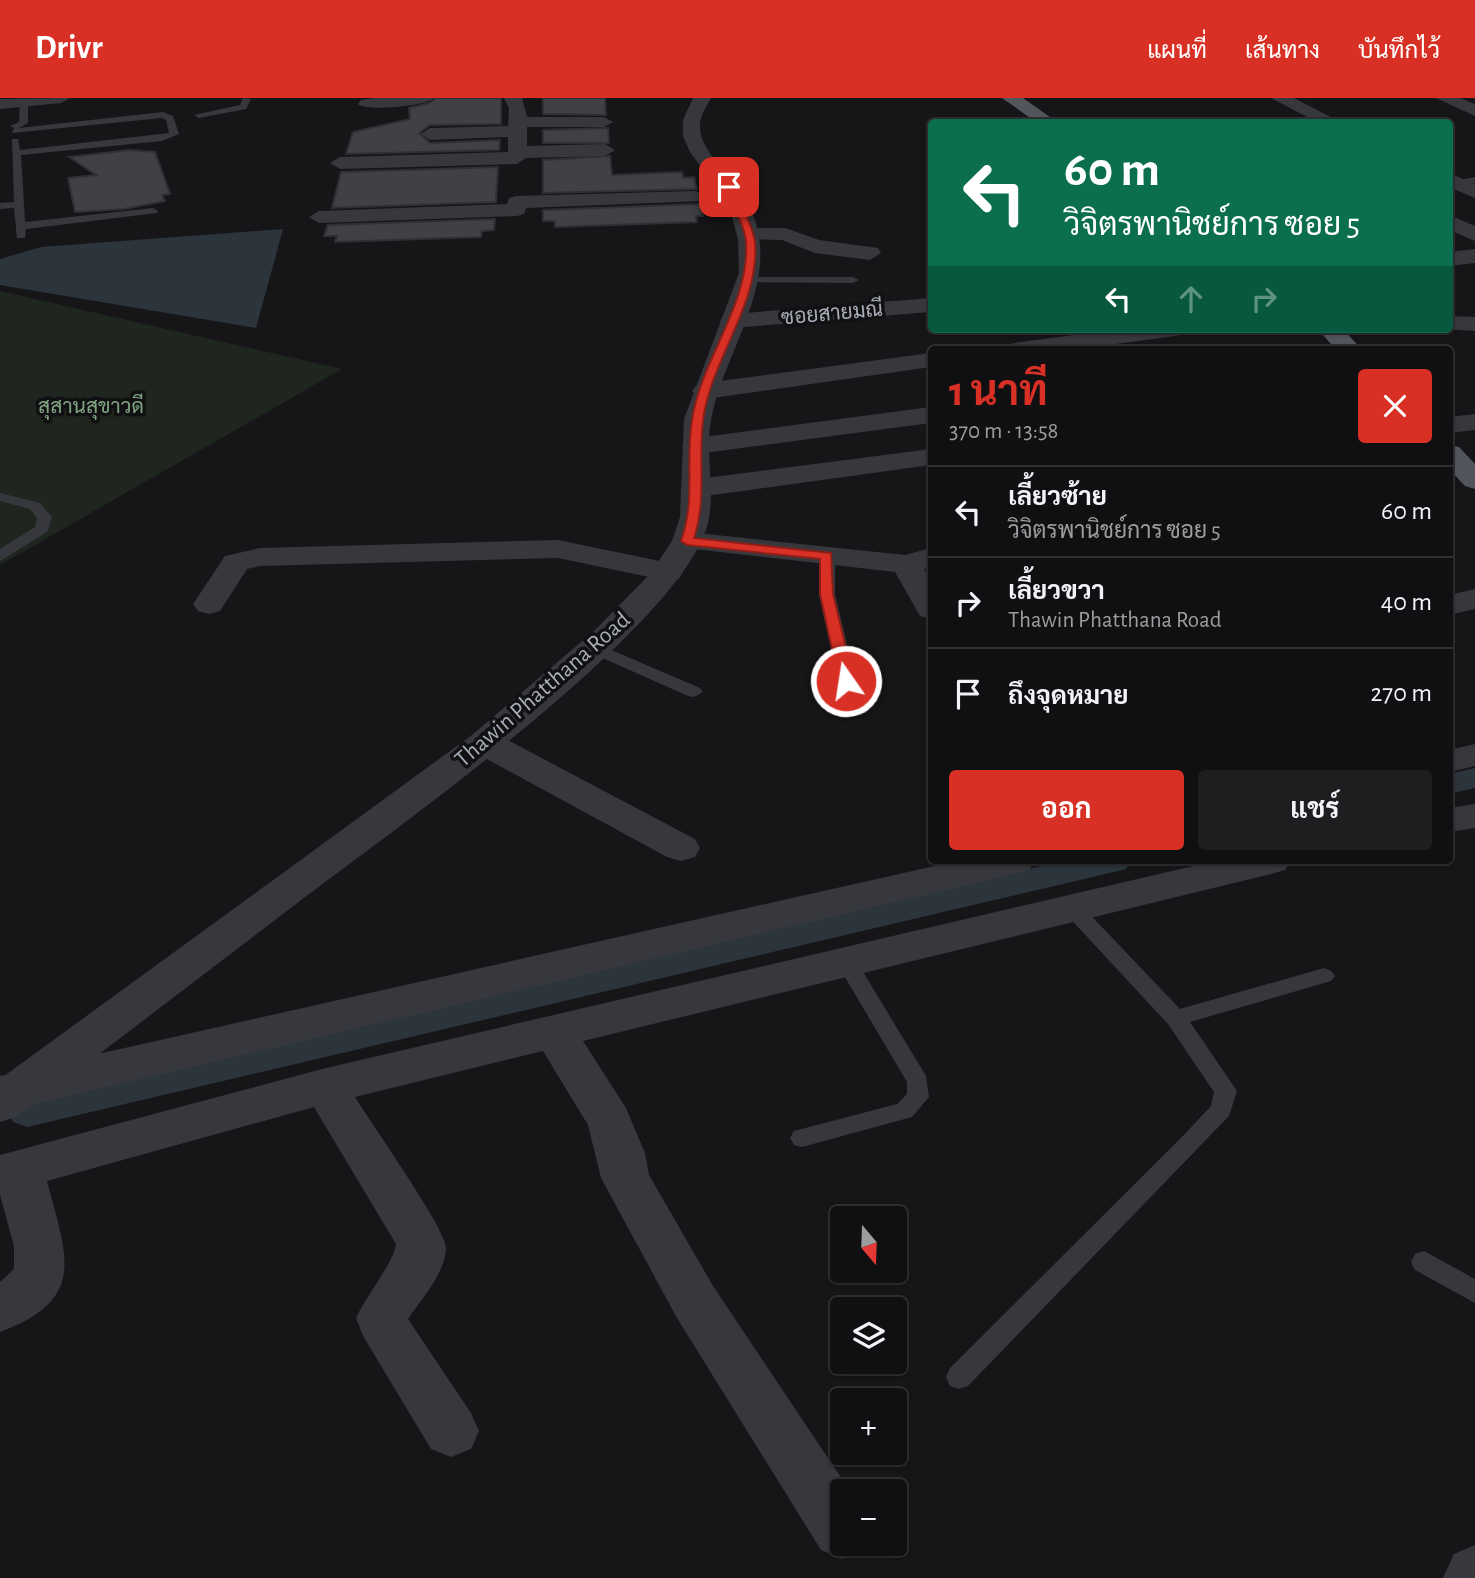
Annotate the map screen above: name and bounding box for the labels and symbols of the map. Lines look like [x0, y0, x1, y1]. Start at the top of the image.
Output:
pin [699, 157, 759, 217]
street label: ซอยสายมณี [780, 296, 884, 328]
park label: สุสานสุขาวดี [38, 393, 144, 420]
street label: Thawin Phatthana Road [451, 608, 635, 772]
position arrow [809, 644, 883, 718]
north arrow [830, 1206, 906, 1283]

